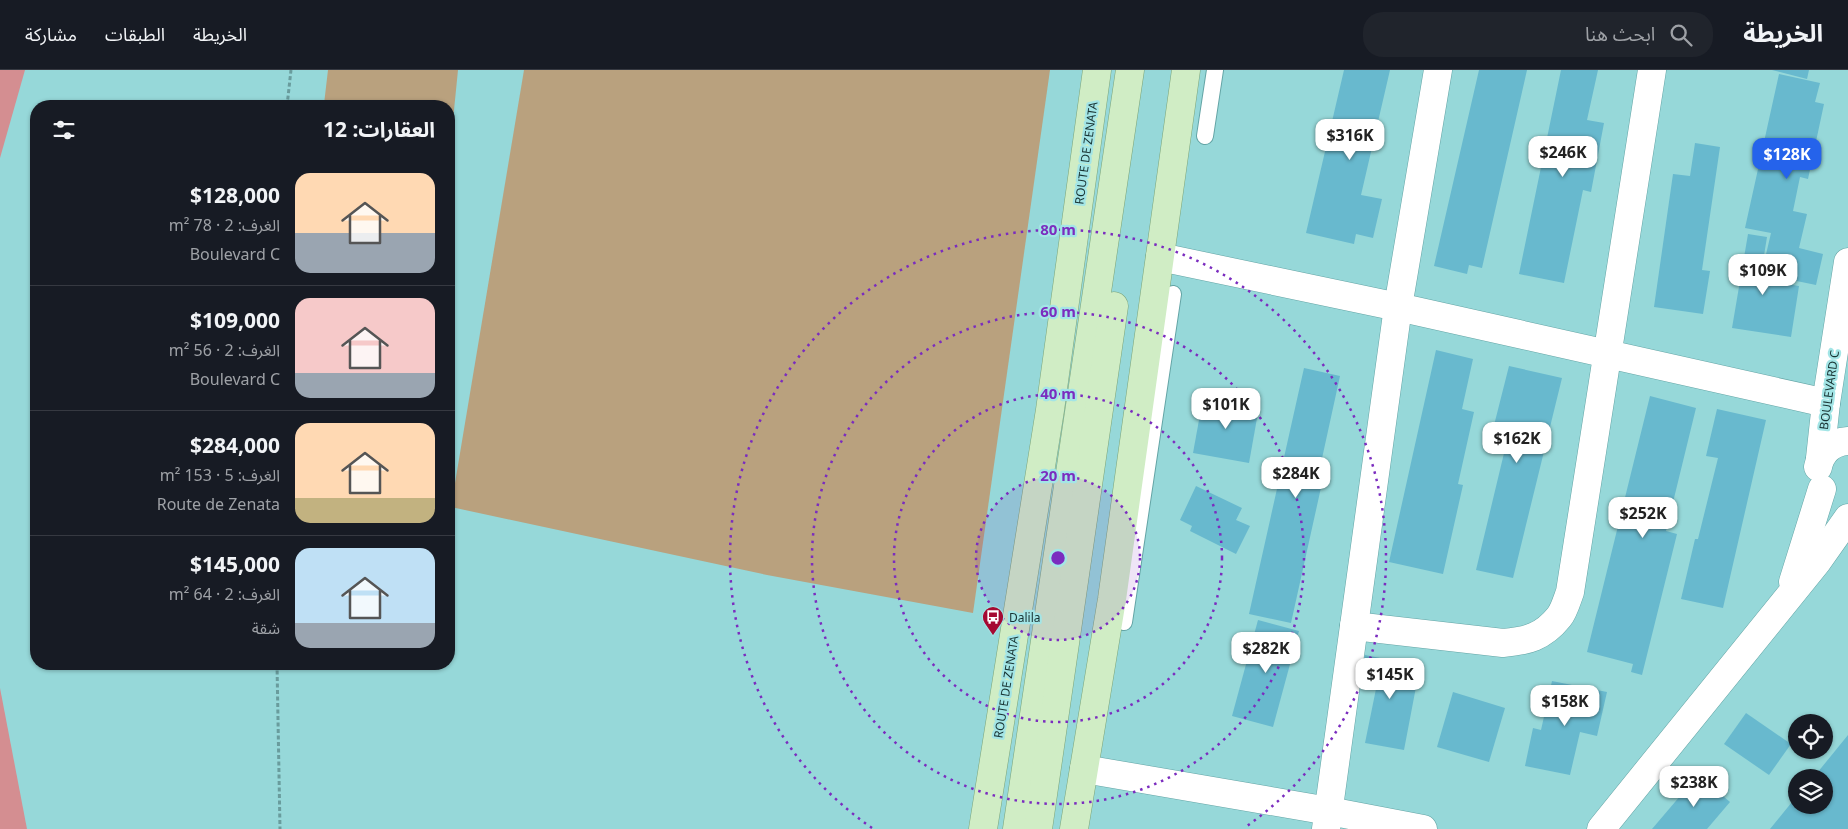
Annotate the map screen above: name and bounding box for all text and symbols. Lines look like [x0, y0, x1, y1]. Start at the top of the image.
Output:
search box [1363, 12, 1713, 57]
text: الخريطة [1743, 16, 1823, 49]
text: ابحث هنا [1585, 21, 1655, 47]
icon: search [1667, 21, 1695, 49]
text: مشاركة [25, 22, 77, 46]
text: الطبقات [105, 22, 165, 46]
text: الخريطة [193, 22, 247, 46]
street label: ROUTE DE ZENATA [1070, 100, 1102, 205]
text: العقارات: 12 [323, 115, 435, 143]
icon: filters [50, 116, 78, 144]
pin: $316K [1315, 118, 1385, 161]
text: $316K [1326, 124, 1374, 146]
pin: $246K [1528, 136, 1598, 178]
pin: $128K [1752, 138, 1822, 180]
text: $246K [1539, 141, 1587, 163]
text: $128K [1763, 143, 1811, 165]
text: $128,000 [190, 181, 280, 209]
icon: home [335, 193, 395, 253]
text: الغرف: 2 · 78 m² [169, 214, 280, 236]
text: 80 m [1040, 219, 1076, 239]
text: Boulevard C [190, 243, 280, 265]
pin: $109K [1728, 254, 1798, 296]
text: $109K [1739, 259, 1787, 281]
text: 60 m [1040, 301, 1076, 321]
text: $109,000 [190, 306, 280, 334]
icon: home [335, 318, 395, 378]
text: الغرف: 2 · 56 m² [169, 339, 280, 361]
street label: BOULEVARD C [1815, 349, 1843, 431]
text: Boulevard C [190, 368, 280, 390]
text: 40 m [1040, 383, 1076, 403]
pin: $101K [1191, 388, 1261, 430]
text: $101K [1202, 393, 1250, 415]
pin: $162K [1482, 422, 1552, 464]
text: $162K [1493, 427, 1541, 449]
text: $284,000 [190, 431, 280, 459]
icon: home [335, 443, 395, 503]
pin: $284K [1261, 456, 1331, 499]
text: $284K [1272, 462, 1320, 484]
text: الغرف: 5 · 153 m² [160, 464, 280, 486]
text: 20 m [1040, 465, 1076, 485]
text: Route de Zenata [157, 493, 280, 515]
pin: $252K [1608, 496, 1678, 539]
text: $252K [1619, 502, 1667, 524]
centre of rings [1049, 549, 1067, 567]
text: $145,000 [190, 550, 280, 578]
icon: home [335, 568, 395, 628]
text: الغرف: 2 · 64 m² [169, 583, 280, 605]
bus stop icon: Dalila [981, 605, 1005, 636]
place label: Dalila [1009, 609, 1041, 626]
text: شقة [252, 617, 280, 639]
pin: $282K [1231, 632, 1301, 674]
street label: ROUTE DE ZENATA [990, 634, 1023, 739]
text: $282K [1242, 637, 1290, 659]
pin: $145K [1355, 658, 1425, 700]
text: $145K [1366, 663, 1414, 685]
pin: $158K [1530, 684, 1600, 727]
text: $158K [1541, 690, 1589, 712]
map controls [1788, 714, 1833, 814]
button: locate [1788, 714, 1833, 759]
pin: $238K [1659, 766, 1729, 808]
button: layers [1788, 769, 1833, 814]
text: $238K [1670, 771, 1718, 793]

